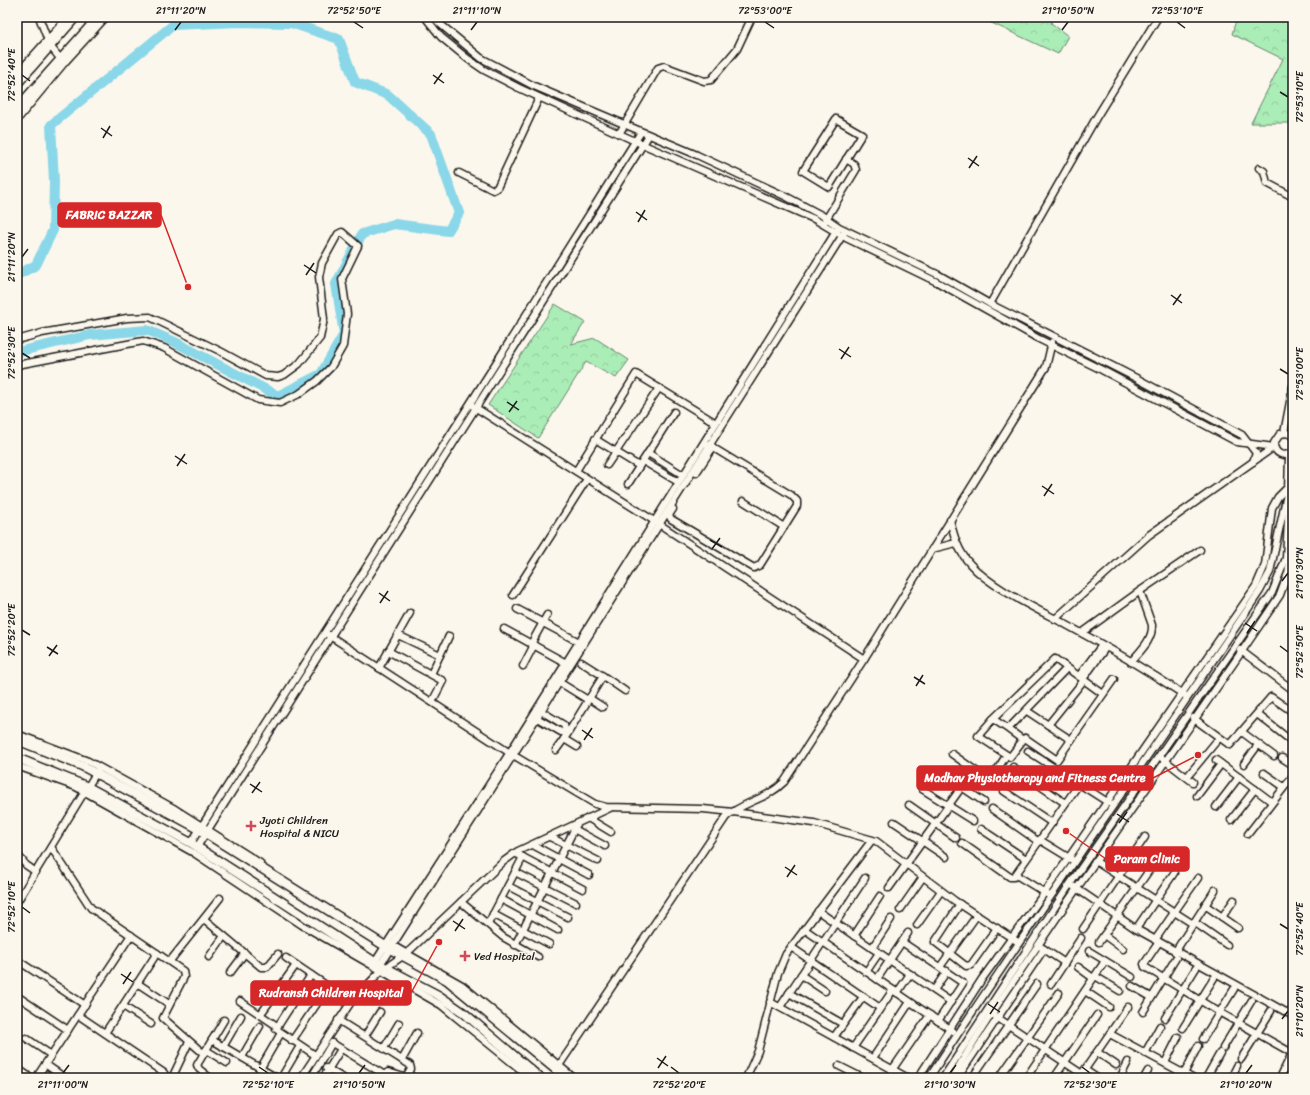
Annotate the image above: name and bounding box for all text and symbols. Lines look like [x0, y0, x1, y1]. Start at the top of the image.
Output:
text: 21°11'20"N [156, 2, 206, 20]
text: 72°52'50"E [327, 2, 382, 20]
text: 21°11'10"N [453, 2, 501, 20]
text: 72°53'00"E [738, 2, 793, 20]
text: 21°10'50"N [1042, 2, 1094, 20]
text: 72°53'10"E [1151, 2, 1204, 20]
text: 72°52'40"E [3, 47, 21, 102]
text: 72°53'10"E [1291, 70, 1309, 123]
callout: FABRIC BAZZAR [58, 203, 161, 227]
text: FABRIC BAZZAR [65, 204, 153, 226]
text: 21°11'20"N [3, 232, 21, 282]
text: 72°52'30"E [3, 325, 21, 379]
text: 72°53'00"E [1291, 346, 1309, 401]
text: 21°10'30"N [1291, 547, 1309, 599]
text: 72°52'20"E [3, 602, 21, 657]
text: 72°52'50"E [1291, 624, 1309, 679]
callout: Madhav Physiotherapy and Fitness Centre [917, 766, 1153, 790]
text: Madhav Physiotherapy and Fitness Centre [923, 767, 1146, 789]
place label: Jyoti Children Hospital & NICU [259, 811, 339, 843]
marker: Jyoti Children Hospital & NICU [245, 820, 257, 832]
callout: Param Clinic [1106, 847, 1189, 871]
text: Param Clinic [1114, 848, 1180, 870]
text: 72°52'10"E [3, 880, 21, 933]
text: 72°52'40"E [1291, 901, 1309, 956]
place label: Ved Hospital [474, 947, 536, 966]
marker: Ved Hospital [459, 950, 471, 962]
callout: Rudransh Children Hospital [251, 981, 411, 1005]
text: Rudransh Children Hospital [258, 982, 404, 1004]
text: 21°10'20"N [1291, 985, 1309, 1037]
text: 21°11'00"N [38, 1076, 88, 1094]
text: 72°52'10"E [242, 1076, 295, 1094]
text: 21°10'50"N [333, 1076, 385, 1094]
text: 72°52'20"E [652, 1076, 707, 1094]
text: 21°10'30"N [924, 1076, 976, 1094]
text: 72°52'30"E [1064, 1076, 1118, 1094]
text: 21°10'20"N [1220, 1076, 1272, 1094]

